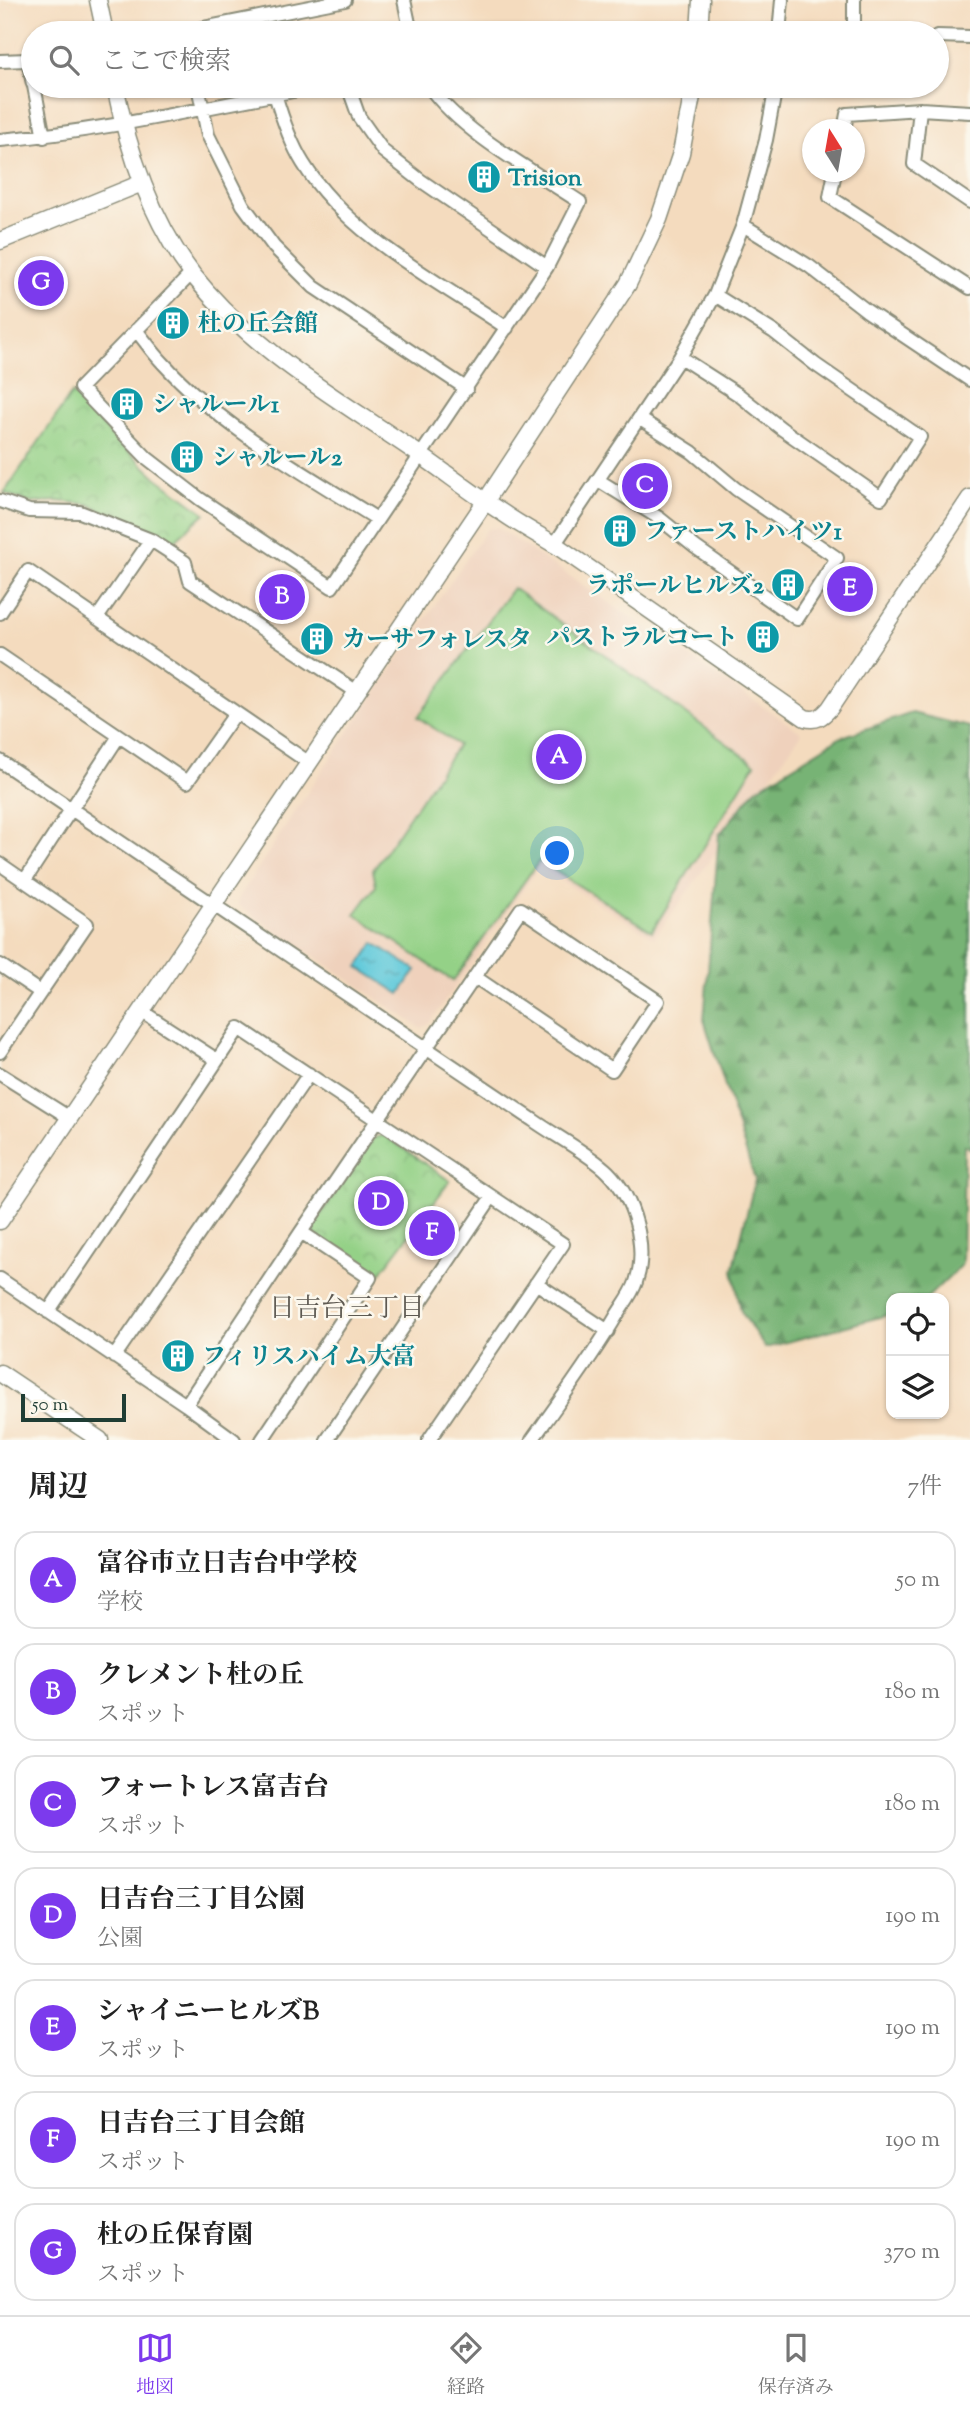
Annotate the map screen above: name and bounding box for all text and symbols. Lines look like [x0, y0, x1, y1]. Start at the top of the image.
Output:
search box [21, 21, 949, 98]
icon: search [45, 41, 83, 79]
text: ここで検索 [101, 44, 231, 81]
north arrow [802, 119, 865, 182]
building icon: Trision [465, 158, 503, 196]
place label: Trision [508, 162, 583, 196]
pin: G [18, 257, 64, 309]
building icon: 杜の丘会館 [154, 304, 192, 342]
place label: 杜の丘会館 [198, 308, 318, 342]
building icon: シャルール1 [108, 385, 146, 423]
place label: シャルール1 [152, 389, 280, 423]
building icon: シャルール2 [168, 438, 206, 476]
place label: シャルール2 [212, 442, 343, 476]
pin: C [622, 460, 668, 512]
building icon: ファーストハイツ1 [601, 512, 639, 550]
place label: ファーストハイツ1 [644, 516, 843, 550]
pin: E [827, 563, 873, 615]
building icon: ラポールヒルズ2 [769, 566, 807, 604]
place label: ラポールヒルズ2 [586, 570, 765, 604]
pin: B [259, 571, 305, 623]
building icon: パストラルコート [744, 618, 782, 656]
building icon: カーサフォレスタ [298, 620, 336, 658]
place label: パストラルコート [547, 622, 738, 656]
place label: カーサフォレスタ [342, 624, 532, 658]
pin: A [536, 731, 582, 783]
your location [540, 836, 574, 870]
pin: D [358, 1177, 404, 1229]
pin: F [409, 1207, 455, 1259]
district label: 日吉台三丁目 [269, 1291, 425, 1328]
map controls [886, 1293, 949, 1419]
button: locate [886, 1293, 949, 1356]
building icon: フィリスハイム大富 [159, 1337, 197, 1375]
place label: フィリスハイム大富 [202, 1341, 416, 1375]
button: layers [886, 1356, 949, 1419]
scale bar [21, 1391, 126, 1423]
text: 50 m [32, 1392, 68, 1419]
text: 周辺 [28, 1467, 88, 1510]
text: 7件 [907, 1471, 942, 1504]
text: 富谷市立日吉台中学校 [97, 1546, 357, 1583]
text: A [44, 1564, 62, 1597]
text: 50 m [896, 1564, 940, 1597]
text: 学校 [97, 1587, 143, 1620]
text: クレメント杜の丘 [97, 1658, 304, 1695]
text: B [46, 1676, 60, 1709]
text: 180 m [885, 1676, 940, 1709]
text: スポット [97, 1699, 189, 1732]
text: フォートレス富吉台 [97, 1770, 329, 1807]
text: C [44, 1788, 62, 1821]
text: 180 m [885, 1788, 940, 1821]
text: スポット [97, 1811, 189, 1844]
text: 日吉台三丁目公園 [97, 1882, 305, 1919]
text: D [44, 1900, 62, 1933]
text: 190 m [885, 1900, 940, 1933]
text: 公園 [97, 1923, 143, 1956]
text: シャイニーヒルズB [97, 1994, 319, 2031]
text: E [46, 2012, 60, 2045]
text: 190 m [885, 2012, 940, 2045]
text: スポット [97, 2035, 189, 2068]
text: 日吉台三丁目会館 [97, 2106, 305, 2143]
text: F [47, 2124, 59, 2157]
text: 190 m [885, 2124, 940, 2157]
text: スポット [97, 2147, 189, 2180]
text: 杜の丘保育園 [97, 2218, 253, 2255]
text: G [44, 2236, 62, 2269]
text: 370 m [884, 2236, 940, 2269]
text: スポット [97, 2259, 189, 2292]
tab: 地図 [136, 2329, 174, 2402]
tab: 経路 [447, 2329, 485, 2402]
tab: 保存済み [758, 2329, 834, 2402]

